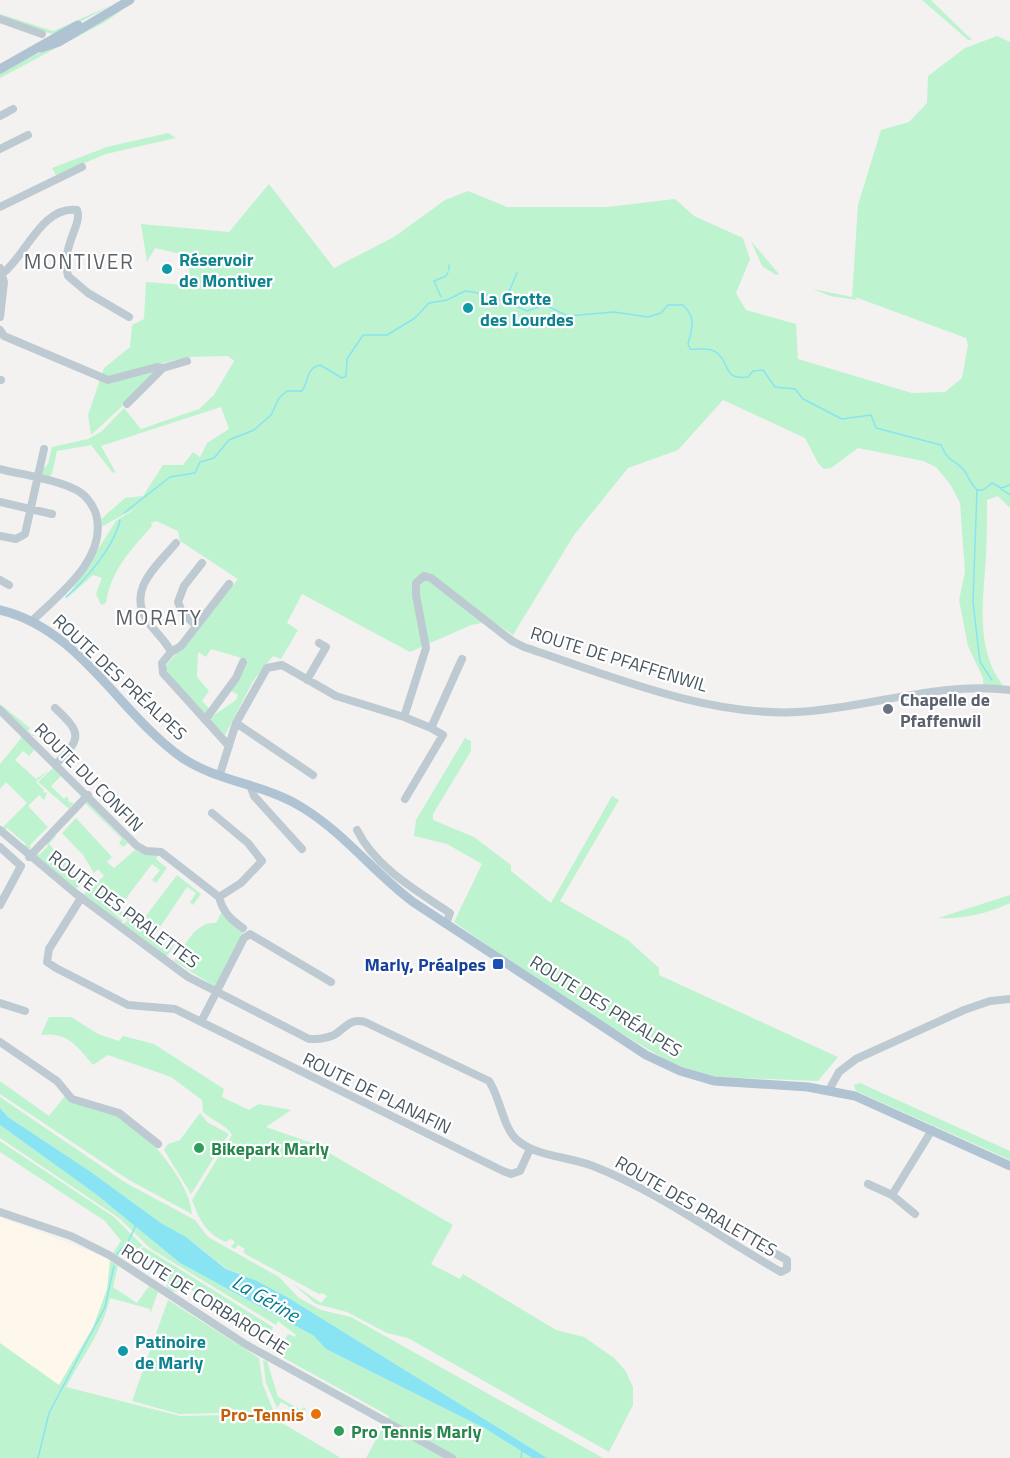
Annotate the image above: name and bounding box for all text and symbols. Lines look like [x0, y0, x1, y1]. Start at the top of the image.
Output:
district label: MONTIVER [24, 245, 134, 277]
place label: Réservoir de Montiver [179, 246, 273, 294]
marker: Réservoir de Montiver [160, 262, 174, 276]
place label: La Grotte des Lourdes [480, 285, 574, 333]
marker: La Grotte des Lourdes [461, 301, 475, 315]
district label: MORATY [115, 601, 203, 633]
street label: ROUTE DES PRÉALPES [47, 608, 193, 746]
street label: ROUTE DE PFAFFENWIL [527, 619, 711, 699]
place label: Chapelle de Pfaffenwil [900, 686, 990, 734]
marker: Chapelle de Pfaffenwil [881, 702, 895, 716]
street label: ROUTE DU CONFIN [28, 716, 150, 838]
street label: ROUTE DES PRALETTES [43, 843, 205, 975]
street label: ROUTE DES PRÉALPES [525, 948, 687, 1064]
place label: Marly, Préalpes [365, 951, 486, 978]
marker: Marly, Préalpes [491, 957, 505, 971]
street label: ROUTE DE PLANAFIN [298, 1045, 456, 1141]
place label: Bikepark Marly [211, 1135, 329, 1162]
marker: Bikepark Marly [192, 1141, 206, 1155]
street label: ROUTE DES PRALETTES [610, 1149, 782, 1263]
street label: ROUTE DE CORBAROCHE [116, 1237, 294, 1361]
water label: La Gérine [227, 1266, 307, 1331]
place label: Patinoire de Marly [135, 1328, 206, 1376]
marker: Patinoire de Marly [116, 1344, 130, 1358]
place label: Pro-Tennis [220, 1401, 304, 1428]
marker: Pro-Tennis [309, 1407, 323, 1421]
place label: Pro Tennis Marly [351, 1418, 481, 1445]
marker: Pro Tennis Marly [332, 1424, 346, 1438]

